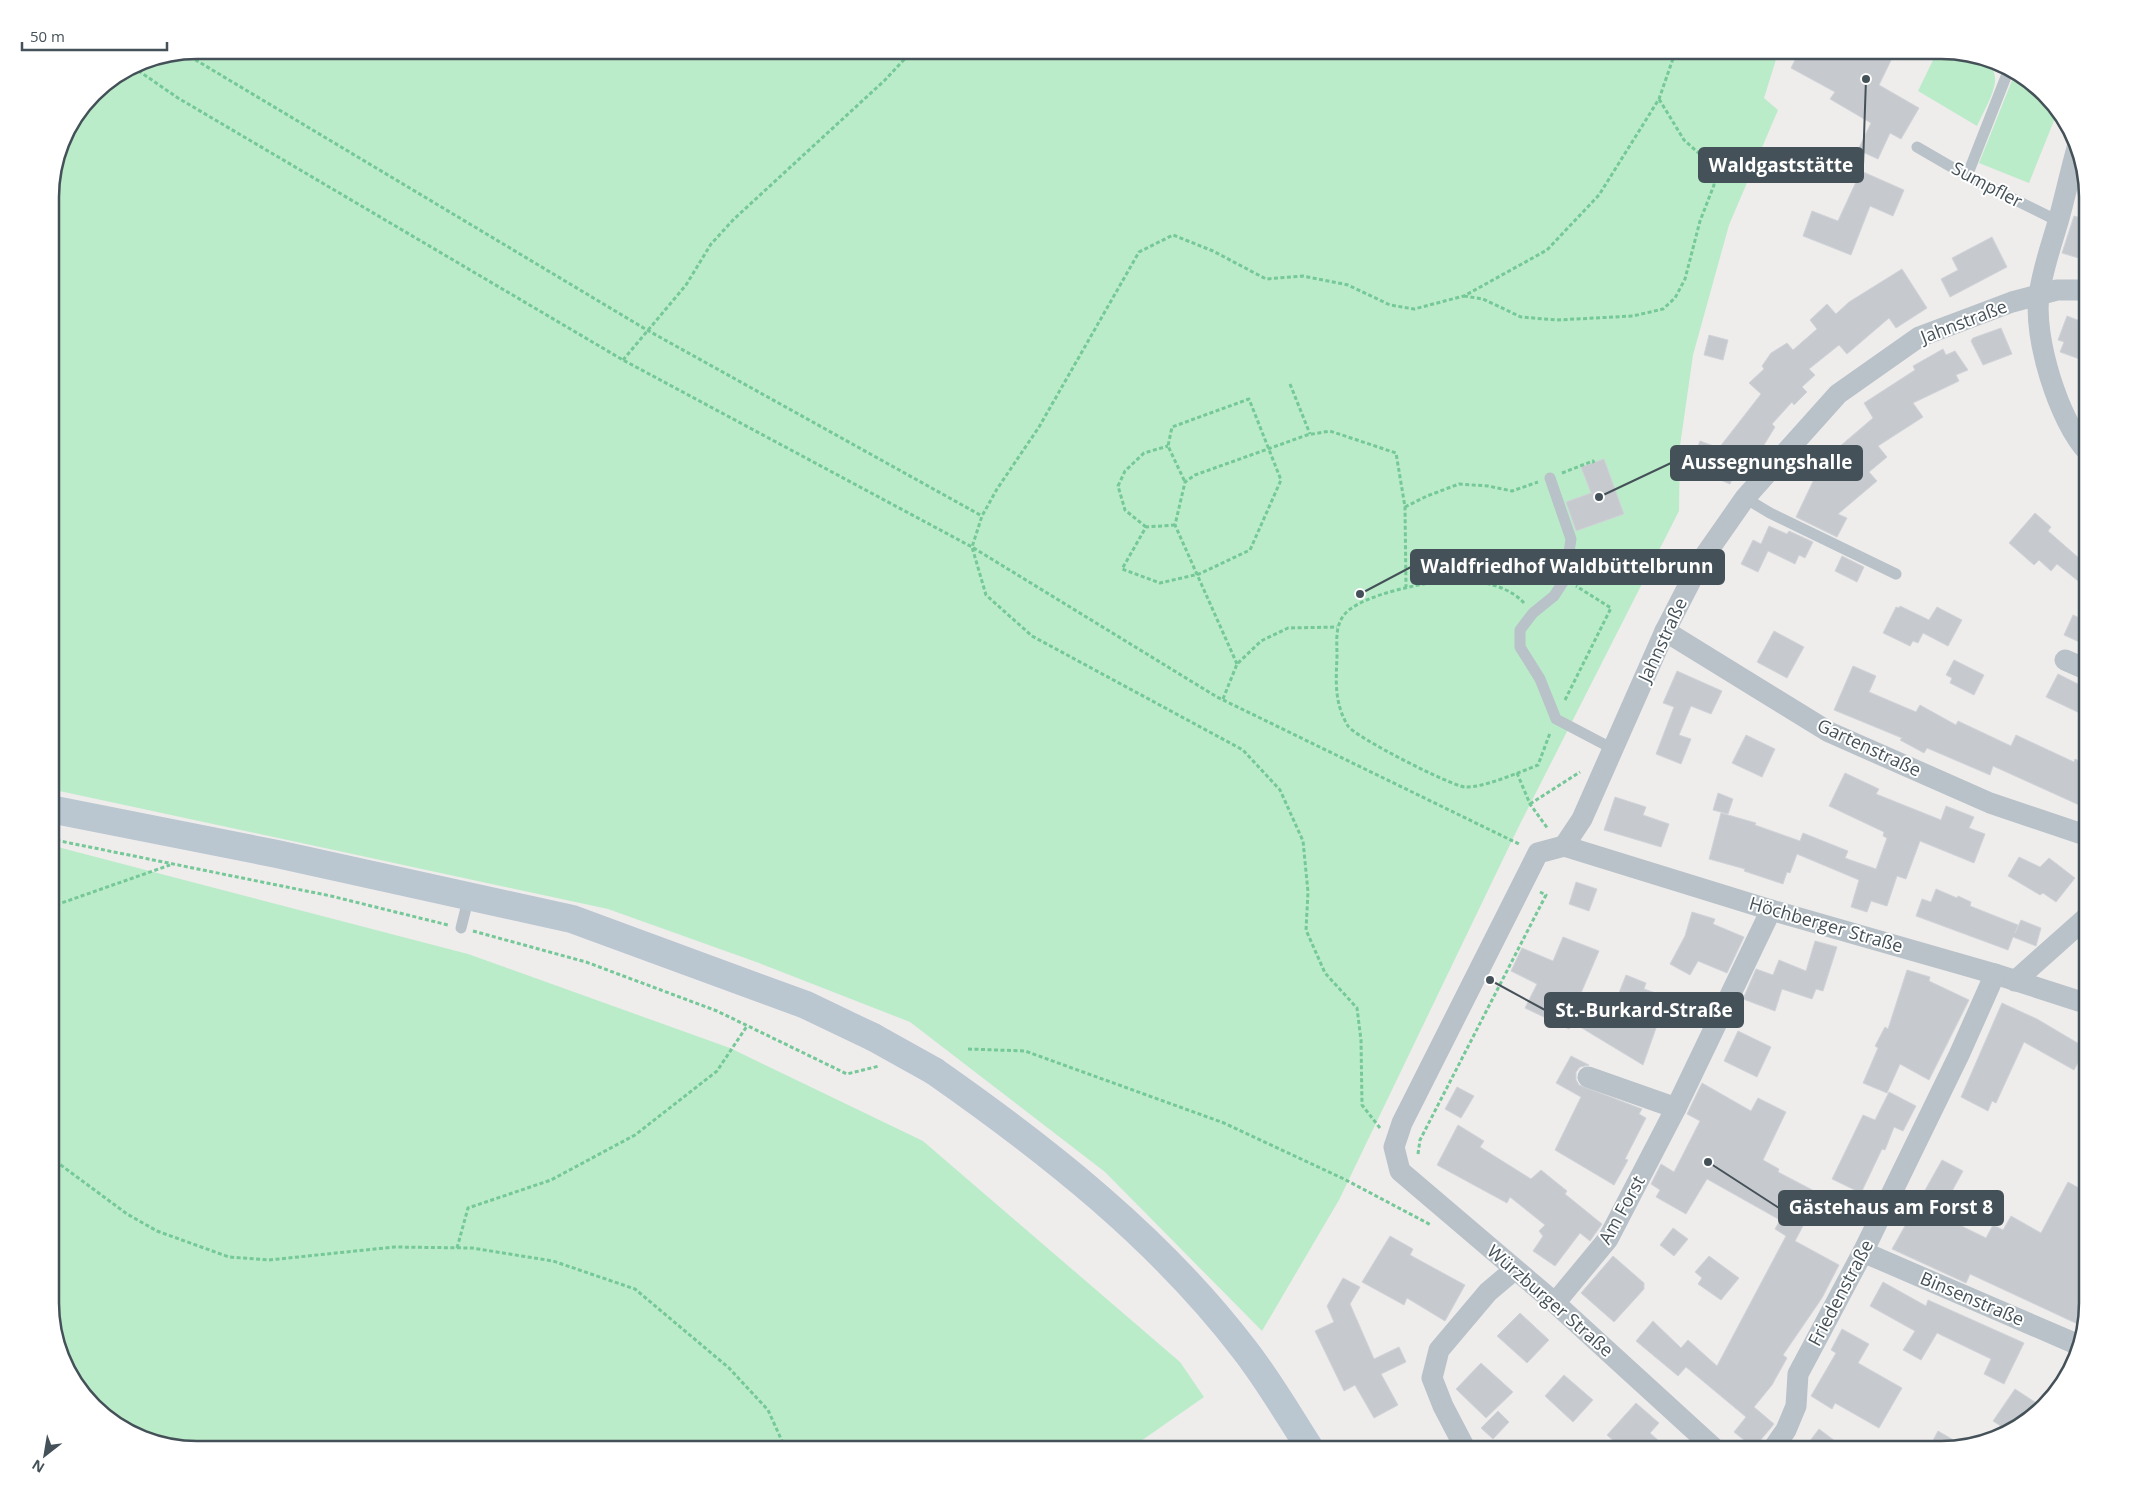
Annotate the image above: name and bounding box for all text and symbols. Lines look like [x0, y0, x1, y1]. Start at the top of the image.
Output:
scale bar [22, 20, 168, 52]
text: 50 m [30, 26, 65, 46]
callout: Waldgaststätte [1699, 148, 1863, 182]
text: Waldgaststätte [1709, 152, 1853, 178]
street label: Sumpfler [1948, 156, 2028, 213]
street label: Jahnstraße [1915, 294, 2010, 349]
callout: Aussegnungshalle [1671, 446, 1862, 480]
text: Aussegnungshalle [1682, 449, 1852, 475]
callout: Waldfriedhof Waldbüttelbrunn [1411, 550, 1724, 584]
text: Waldfriedhof Waldbüttelbrunn [1420, 553, 1714, 579]
street label: Jahnstraße [1631, 593, 1692, 688]
street label: Gartenstraße [1814, 713, 1925, 782]
street label: Höchberger Straße [1746, 891, 1906, 958]
callout: St.-Burkard-Straße [1545, 993, 1743, 1027]
text: St.-Burkard-Straße [1555, 997, 1733, 1023]
street label: Am Forst [1592, 1171, 1650, 1248]
callout: Gästehaus am Forst 8 [1779, 1191, 2003, 1225]
text: Gästehaus am Forst 8 [1789, 1194, 1993, 1220]
street label: Friedenstraße [1802, 1235, 1878, 1350]
street label: Würzburger Straße [1483, 1239, 1619, 1362]
street label: Binsenstraße [1917, 1265, 2028, 1331]
north arrow [20, 1430, 70, 1480]
text: N [28, 1455, 48, 1478]

